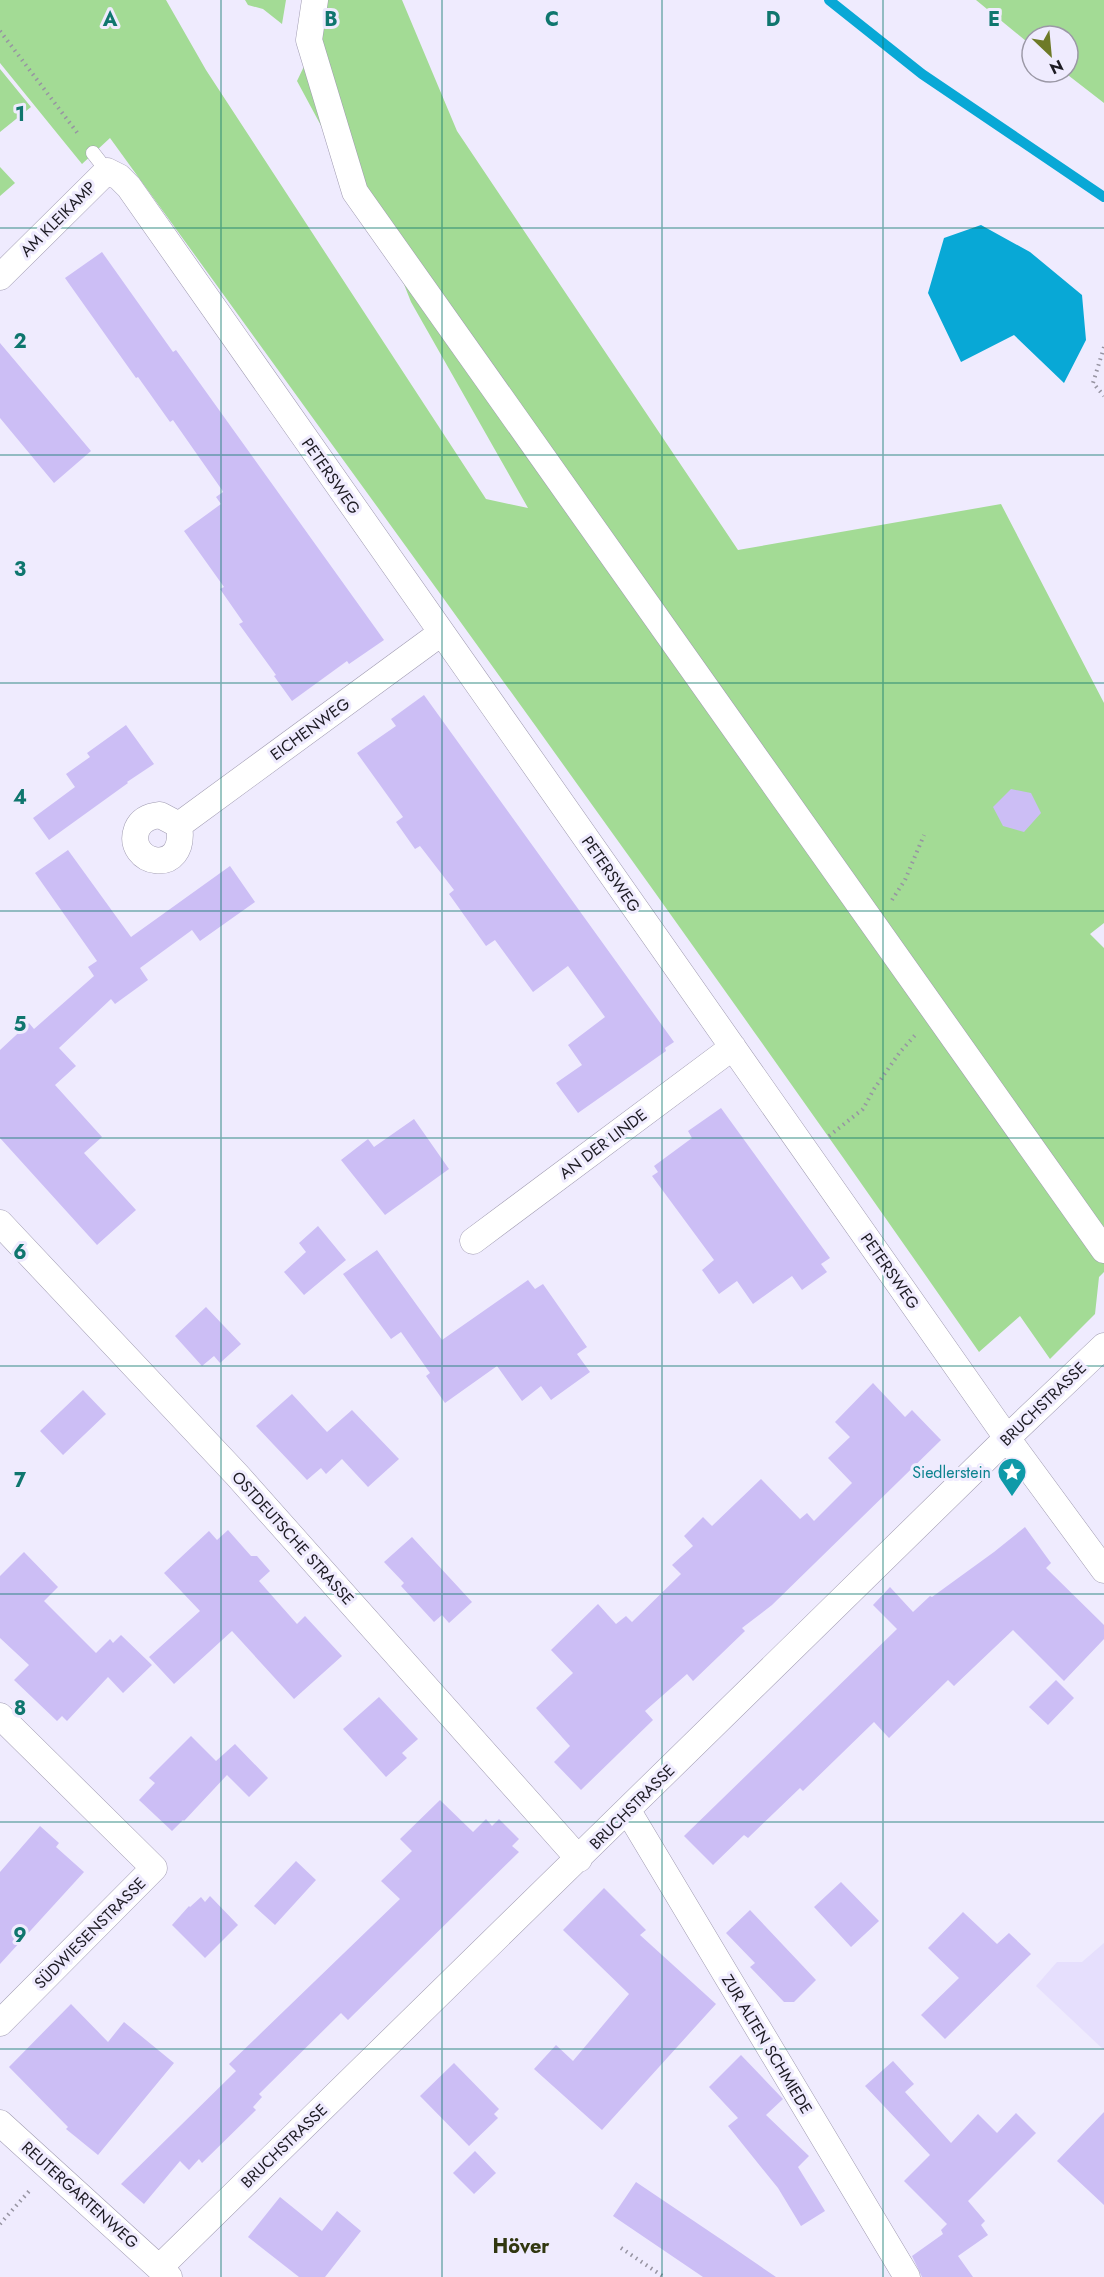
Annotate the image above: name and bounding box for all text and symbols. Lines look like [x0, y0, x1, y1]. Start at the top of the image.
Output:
text: A [102, 5, 118, 34]
text: B [324, 5, 338, 34]
text: C [545, 5, 559, 34]
text: D [766, 5, 780, 34]
text: E [988, 5, 1000, 34]
north arrow [1020, 24, 1080, 84]
text: N [1046, 54, 1067, 80]
text: 1 [15, 100, 25, 129]
street label: AM KLEIKAMP [15, 176, 101, 262]
text: 2 [13, 327, 27, 356]
street label: PETERSWEG [296, 433, 366, 519]
text: 3 [14, 555, 26, 584]
street label: EICHENWEG [265, 692, 355, 766]
text: 4 [13, 783, 27, 812]
street label: PETERSWEG [576, 831, 646, 917]
text: 5 [14, 1010, 27, 1039]
street label: AN DER LINDE [554, 1103, 652, 1185]
street label: PETERSWEG [855, 1228, 925, 1314]
text: 6 [13, 1238, 27, 1267]
street label: BRUCHSTRASSE [995, 1357, 1091, 1451]
place icon: Siedlerstein [996, 1456, 1028, 1498]
place label: Siedlerstein [912, 1461, 991, 1484]
text: 7 [14, 1466, 27, 1495]
street label: OSTDEUTSCHE STRASSE [227, 1466, 359, 1610]
text: 8 [14, 1694, 26, 1723]
street label: BRUCHSTRASSE [584, 1759, 680, 1855]
street label: SÜDWIESENSTRASSE [29, 1872, 151, 1994]
text: 9 [13, 1921, 27, 1950]
street label: ZUR ALTEN SCHMIEDE [716, 1970, 818, 2118]
street label: BRUCHSTRASSE [236, 2099, 332, 2193]
street label: REUTERGARTENWEG [17, 2136, 143, 2254]
district label: Höver [492, 2232, 550, 2261]

